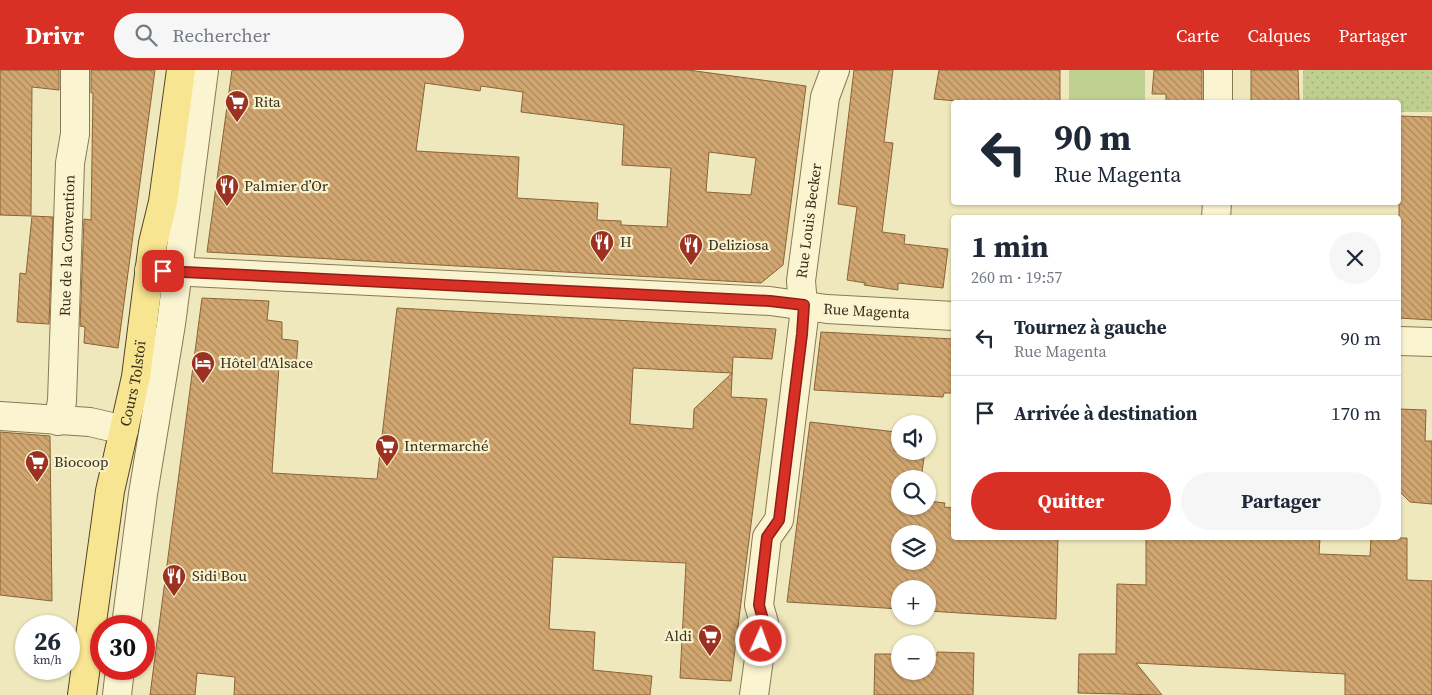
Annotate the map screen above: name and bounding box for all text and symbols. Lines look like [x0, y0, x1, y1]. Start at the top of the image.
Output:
search box [114, 13, 464, 58]
text: Drivr [25, 19, 84, 52]
icon: search [132, 21, 160, 49]
text: Rechercher [172, 22, 270, 48]
text: Carte [1176, 23, 1219, 48]
text: Calques [1247, 23, 1311, 48]
text: Partager [1339, 23, 1407, 48]
supermarket icon: Rita [224, 89, 250, 123]
place label: Rita [254, 91, 281, 112]
text: 90 m [1054, 114, 1131, 162]
icon: left [971, 120, 1036, 185]
text: Rue Magenta [1054, 159, 1181, 189]
street label: Rue Louis Becker [790, 161, 826, 280]
restaurant icon: Palmier d’Or [214, 173, 240, 207]
street label: Rue de la Convention [54, 174, 80, 317]
place label: Palmier d’Or [244, 175, 329, 196]
text: 1 min [971, 226, 1049, 267]
restaurant icon: H [589, 229, 615, 263]
place label: H [620, 231, 632, 252]
restaurant icon: Deliziosa [678, 232, 704, 266]
button: close [1329, 232, 1381, 284]
place label: Deliziosa [708, 234, 769, 255]
pin [142, 250, 184, 292]
icon: arrive [149, 257, 177, 285]
text: 260 m · 19:57 [971, 266, 1062, 288]
street label: Rue Magenta [823, 298, 911, 324]
text: Tournez à gauche [1014, 314, 1167, 340]
icon: left [971, 324, 999, 352]
text: 90 m [1340, 325, 1381, 351]
street label: Cours Tolstoï [114, 339, 151, 428]
text: Rue Magenta [1014, 340, 1107, 362]
hotel icon: Hôtel d'Alsace [190, 350, 216, 384]
place label: Hôtel d'Alsace [220, 352, 314, 373]
icon: arrive [971, 399, 999, 427]
text: Arrivée à destination [1014, 400, 1197, 426]
text: 170 m [1331, 400, 1381, 426]
map controls [891, 415, 936, 680]
button: sound [891, 415, 936, 460]
supermarket icon: Intermarché [374, 433, 400, 467]
place label: Intermarché [404, 435, 489, 456]
supermarket icon: Biocoop [24, 449, 50, 483]
place label: Biocoop [54, 451, 109, 472]
button: search [891, 470, 936, 515]
button: Quitter [971, 472, 1171, 530]
button: Partager [1181, 472, 1381, 530]
button: layers [891, 525, 936, 570]
restaurant icon: Sidi Bou [161, 563, 187, 597]
place label: Sidi Bou [192, 565, 247, 586]
button: + [891, 580, 936, 625]
position arrow [734, 614, 786, 666]
speed limit sign: 30 [90, 615, 155, 680]
supermarket icon: Aldi [697, 623, 723, 657]
text: 26 [34, 624, 61, 658]
place label: Aldi [665, 625, 692, 646]
button: − [891, 635, 936, 680]
text: km/h [33, 652, 62, 668]

